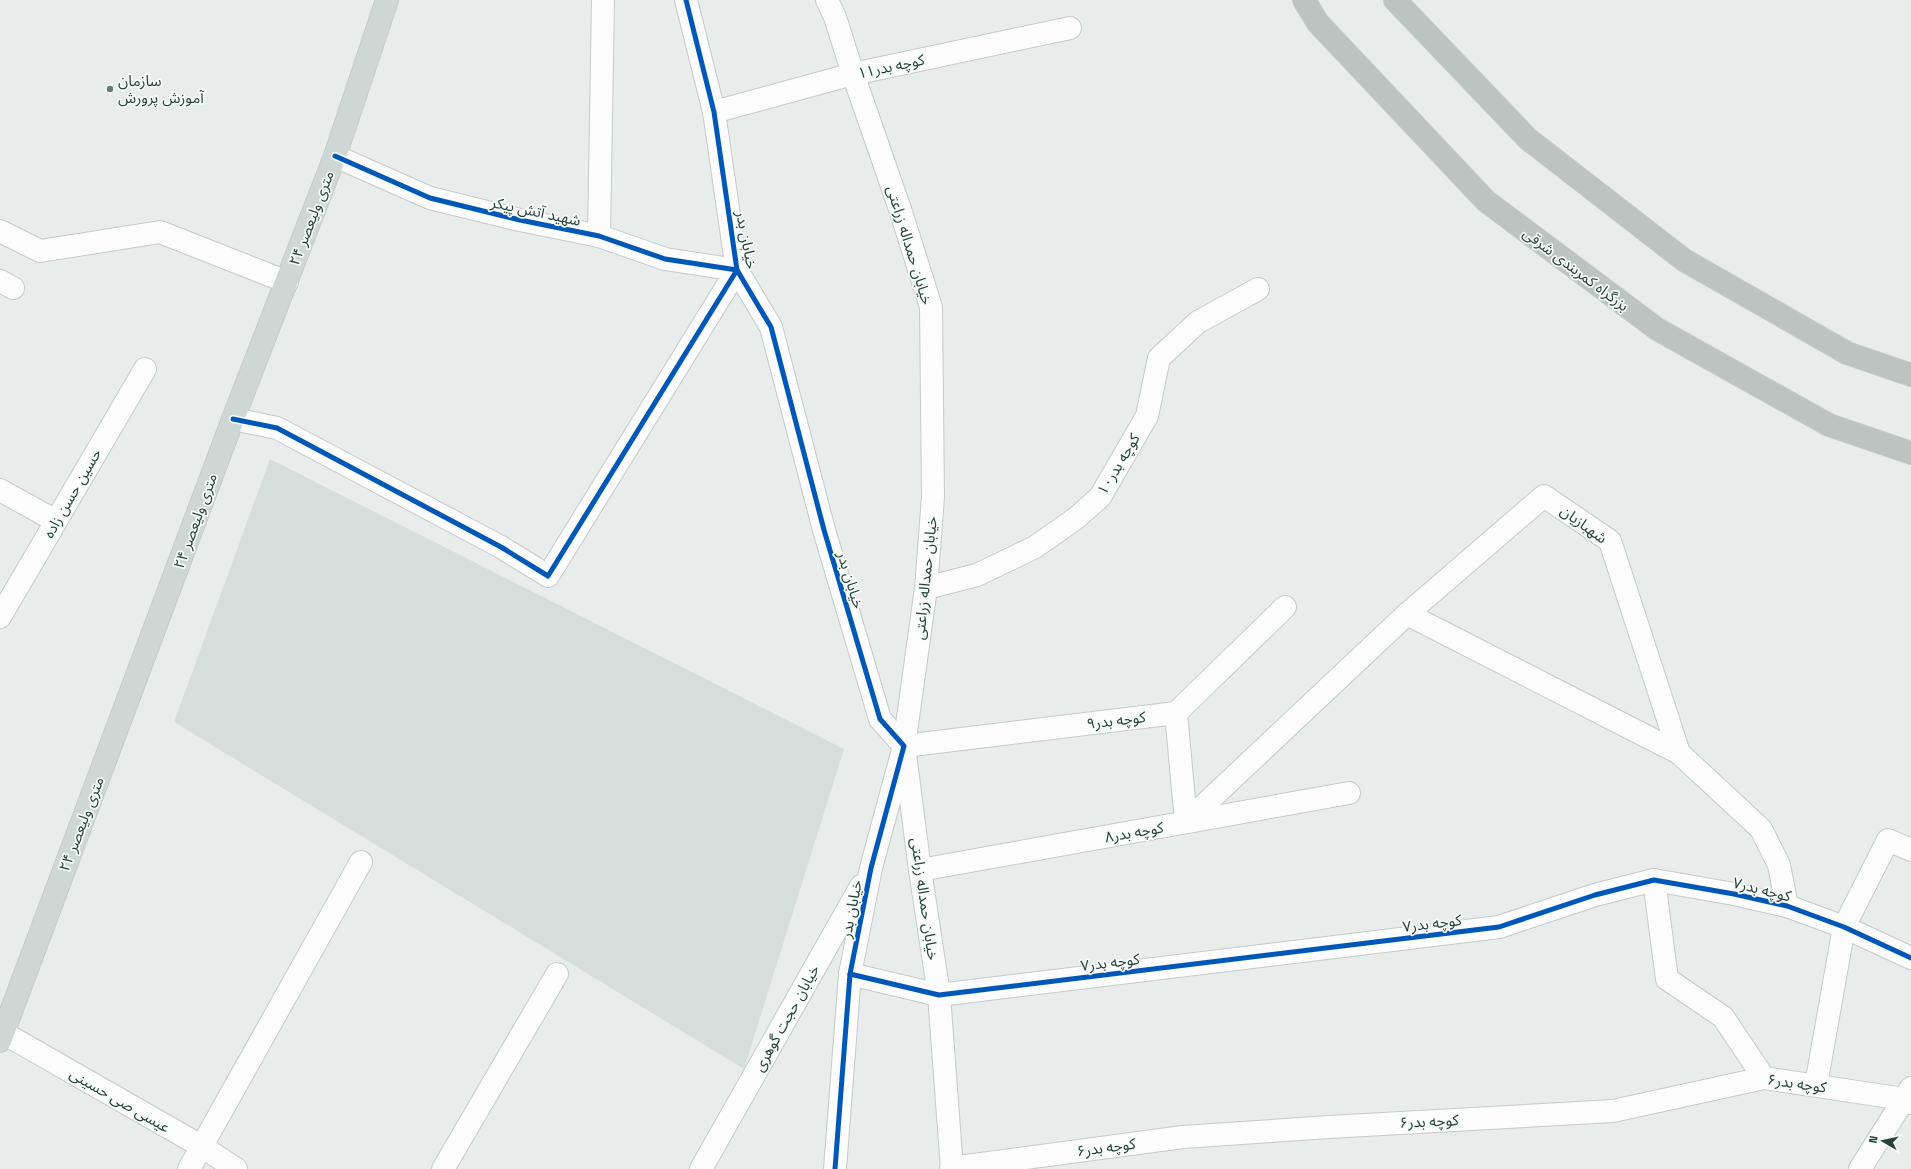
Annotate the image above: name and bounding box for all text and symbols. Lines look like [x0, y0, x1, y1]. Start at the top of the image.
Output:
street label: کوچه بدر۱۱ [856, 49, 927, 83]
place label: سازمان آموزش پرورش [118, 71, 204, 108]
marker: سازمان آموزش پرورش [105, 84, 115, 94]
street label: ۲۴ متری ولیعصر [284, 168, 338, 268]
street label: خیابان حمداله زراعتی [883, 183, 937, 307]
street label: شهید آتش پیکر [488, 192, 583, 231]
street label: خیابان بدر [732, 208, 762, 271]
street label: بزرگراه کمربندی شرقی [1519, 223, 1633, 315]
street label: کوچه بدر۱۰ [1092, 429, 1145, 499]
street label: حسین حسن زاده [39, 445, 105, 541]
street label: ۲۴ متری ولیعصر [169, 471, 221, 571]
street label: شهبازیان [1557, 501, 1611, 547]
street label: خیابان حمداله زراعتی [909, 515, 941, 641]
street label: خیابان بدر [833, 548, 869, 611]
street label: کوچه بدر۹ [1085, 707, 1148, 734]
street label: ۲۴ متری ولیعصر [54, 774, 108, 874]
street label: کوچه بدر۸ [1103, 817, 1166, 848]
street label: خیابان حمداله زراعتی [907, 836, 943, 962]
street label: کوچه بدر۷ [1731, 873, 1794, 907]
street label: خیابان بدر [836, 878, 866, 941]
street label: کوچه بدر۷ [1401, 910, 1464, 937]
street label: کوچه بدر۷ [1079, 949, 1142, 976]
street label: خیابان حجت گوهری [749, 961, 823, 1075]
street label: عیسی صی حسینی [66, 1064, 174, 1137]
street label: کوچه بدر۶ [1766, 1069, 1829, 1098]
street label: کوچه بدر۶ [1399, 1110, 1460, 1133]
north arrow [1863, 1121, 1903, 1161]
street label: کوچه بدر۶ [1075, 1133, 1138, 1162]
text: N [1866, 1135, 1881, 1144]

